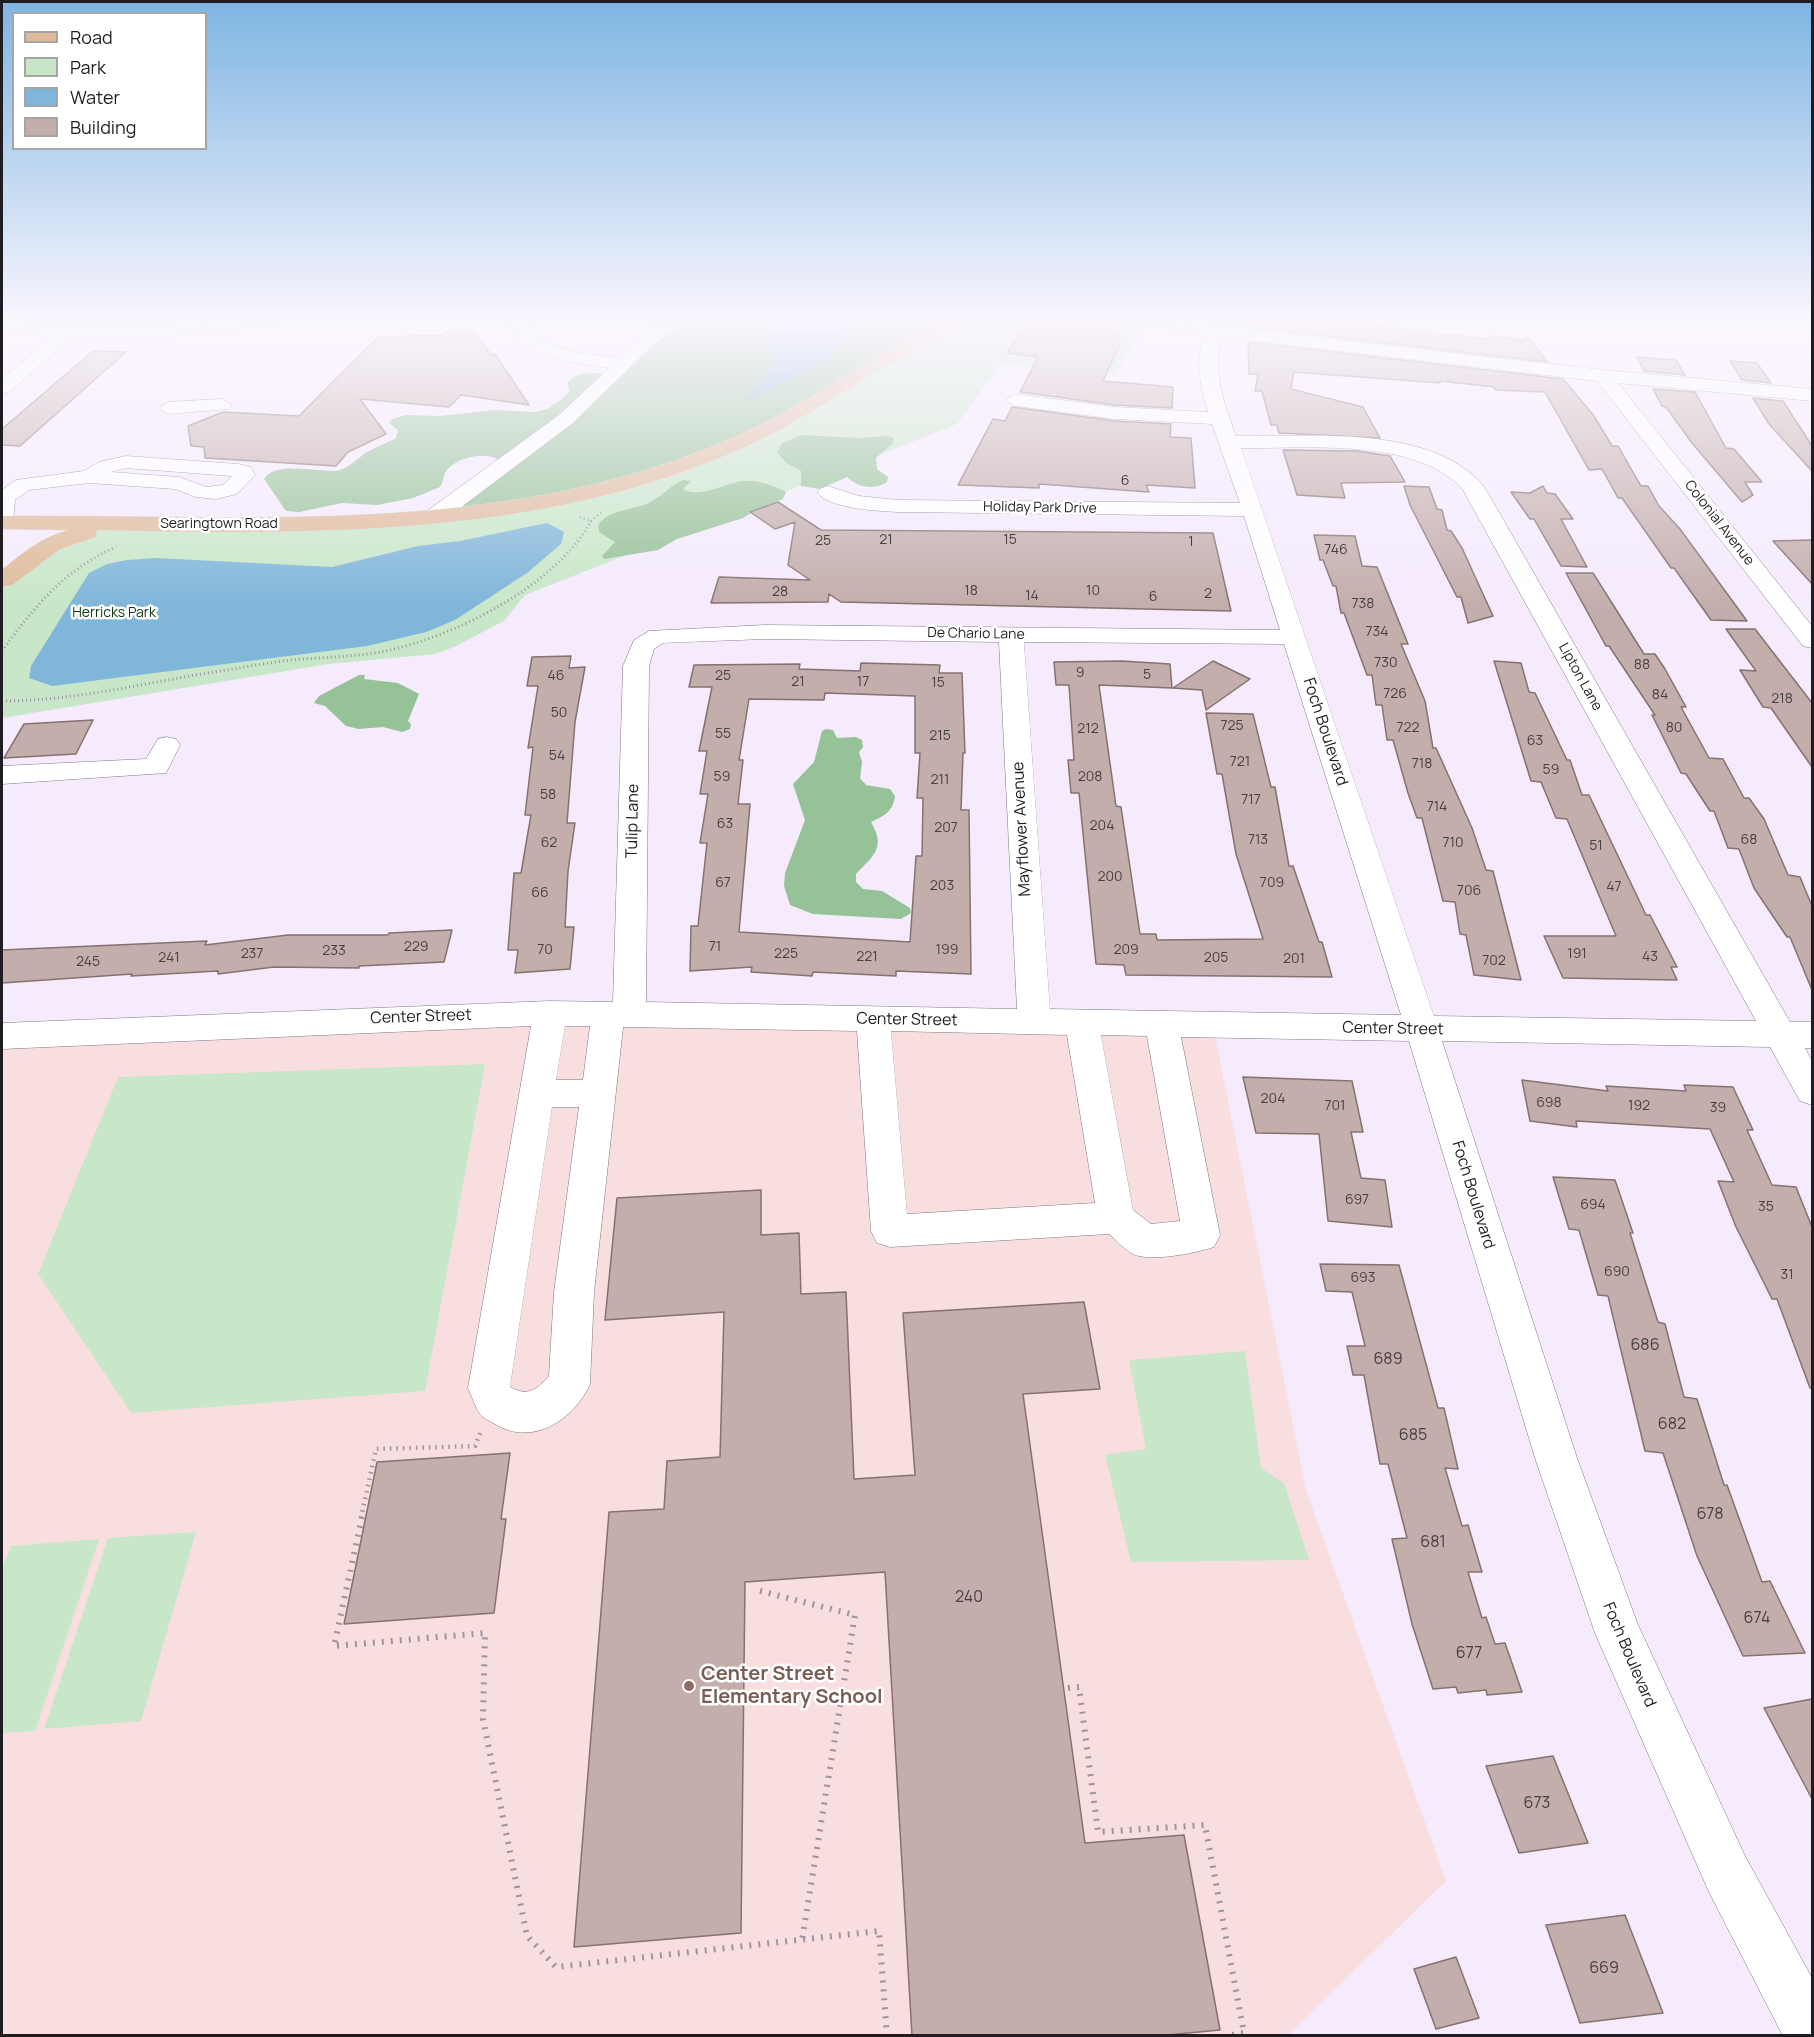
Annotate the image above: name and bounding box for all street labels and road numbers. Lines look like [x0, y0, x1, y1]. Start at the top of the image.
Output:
street label: Colonial Avenue [1681, 477, 1757, 569]
street label: Holiday Park Drive [983, 499, 1097, 517]
street label: Searingtown Road [160, 516, 278, 532]
street label: De Chario Lane [927, 625, 1025, 643]
street label: Lipton Lane [1555, 640, 1605, 714]
street label: Foch Boulevard [1299, 676, 1351, 788]
street label: Mayflower Avenue [1009, 761, 1035, 897]
street label: Tulip Lane [623, 784, 643, 858]
street label: Center Street [370, 1006, 472, 1028]
street label: Center Street [856, 1010, 958, 1030]
street label: Center Street [1342, 1019, 1444, 1039]
street label: Foch Boulevard [1447, 1139, 1499, 1251]
street label: Foch Boulevard [1598, 1600, 1660, 1710]

